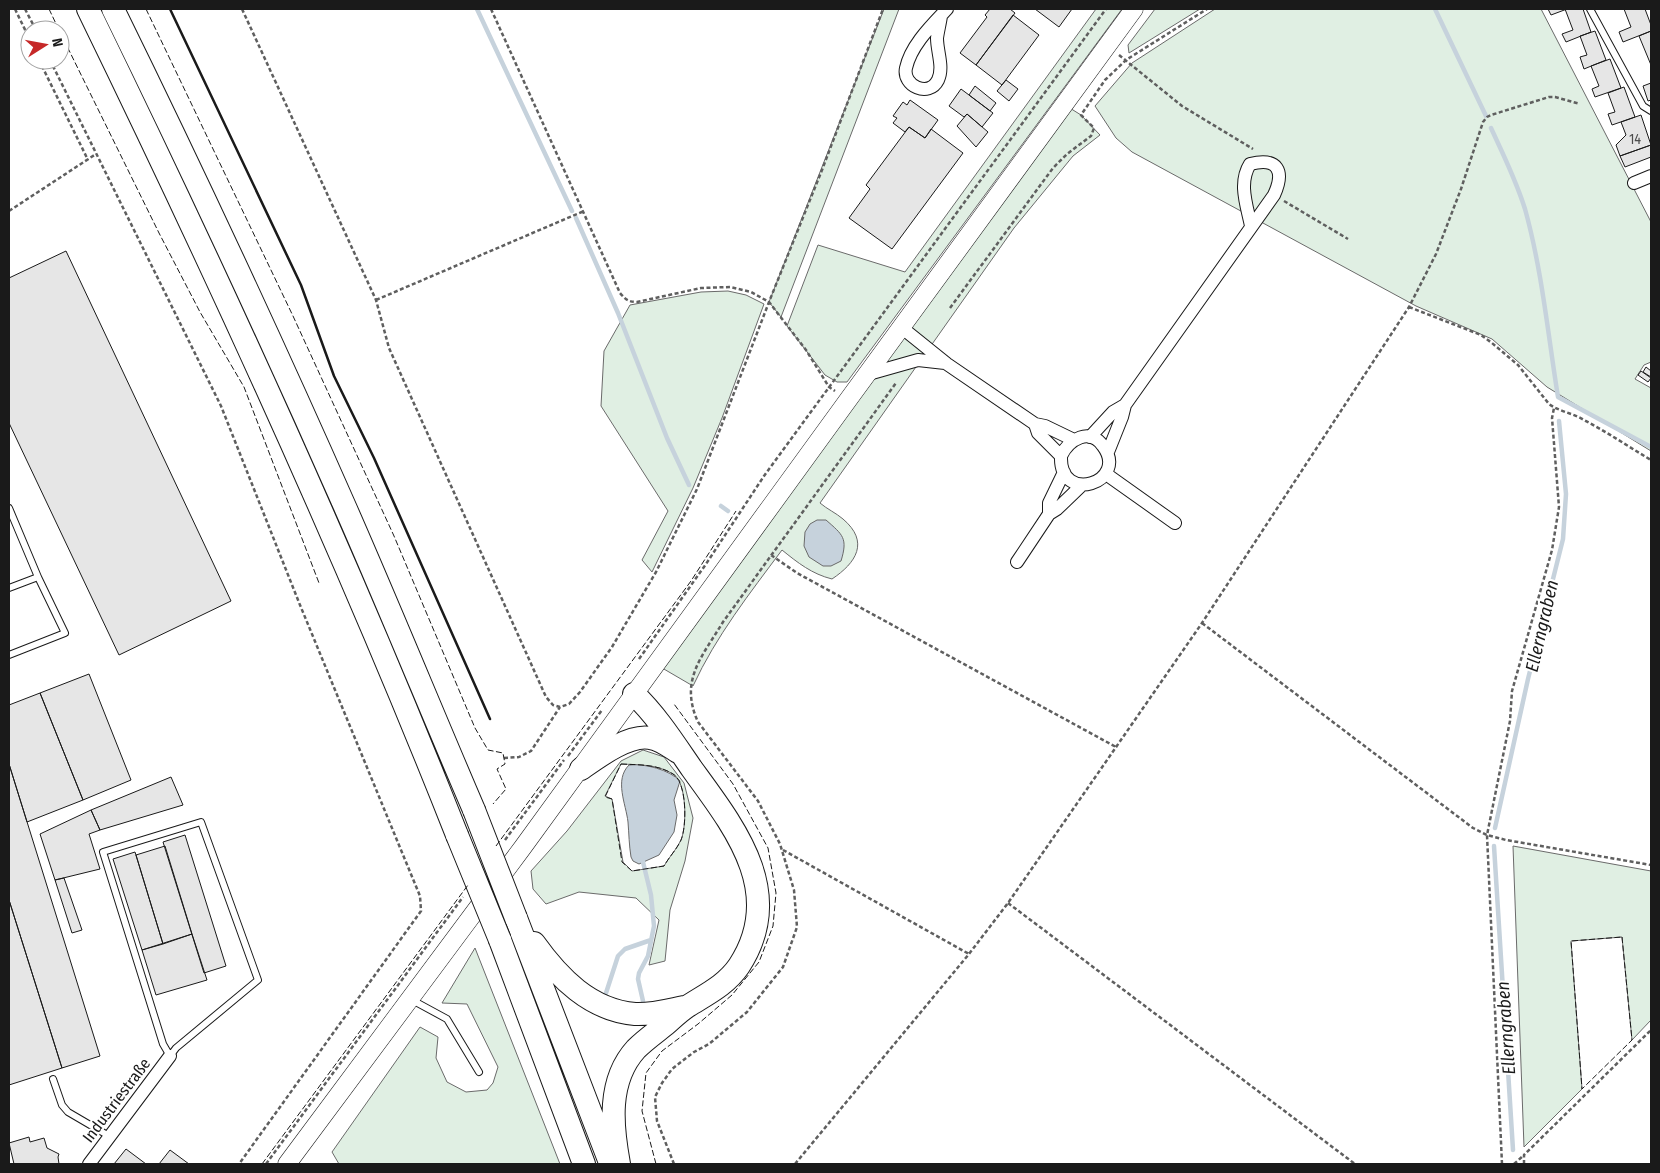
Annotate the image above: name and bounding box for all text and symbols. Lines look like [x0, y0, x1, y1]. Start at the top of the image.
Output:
north arrow [20, 20, 70, 70]
text: N [48, 37, 66, 48]
house number: 14 [1629, 131, 1641, 148]
water label: Ellerngraben [1521, 578, 1563, 674]
water label: Ellerngraben [1492, 980, 1520, 1076]
street label: Industriestraße [79, 1054, 154, 1146]

